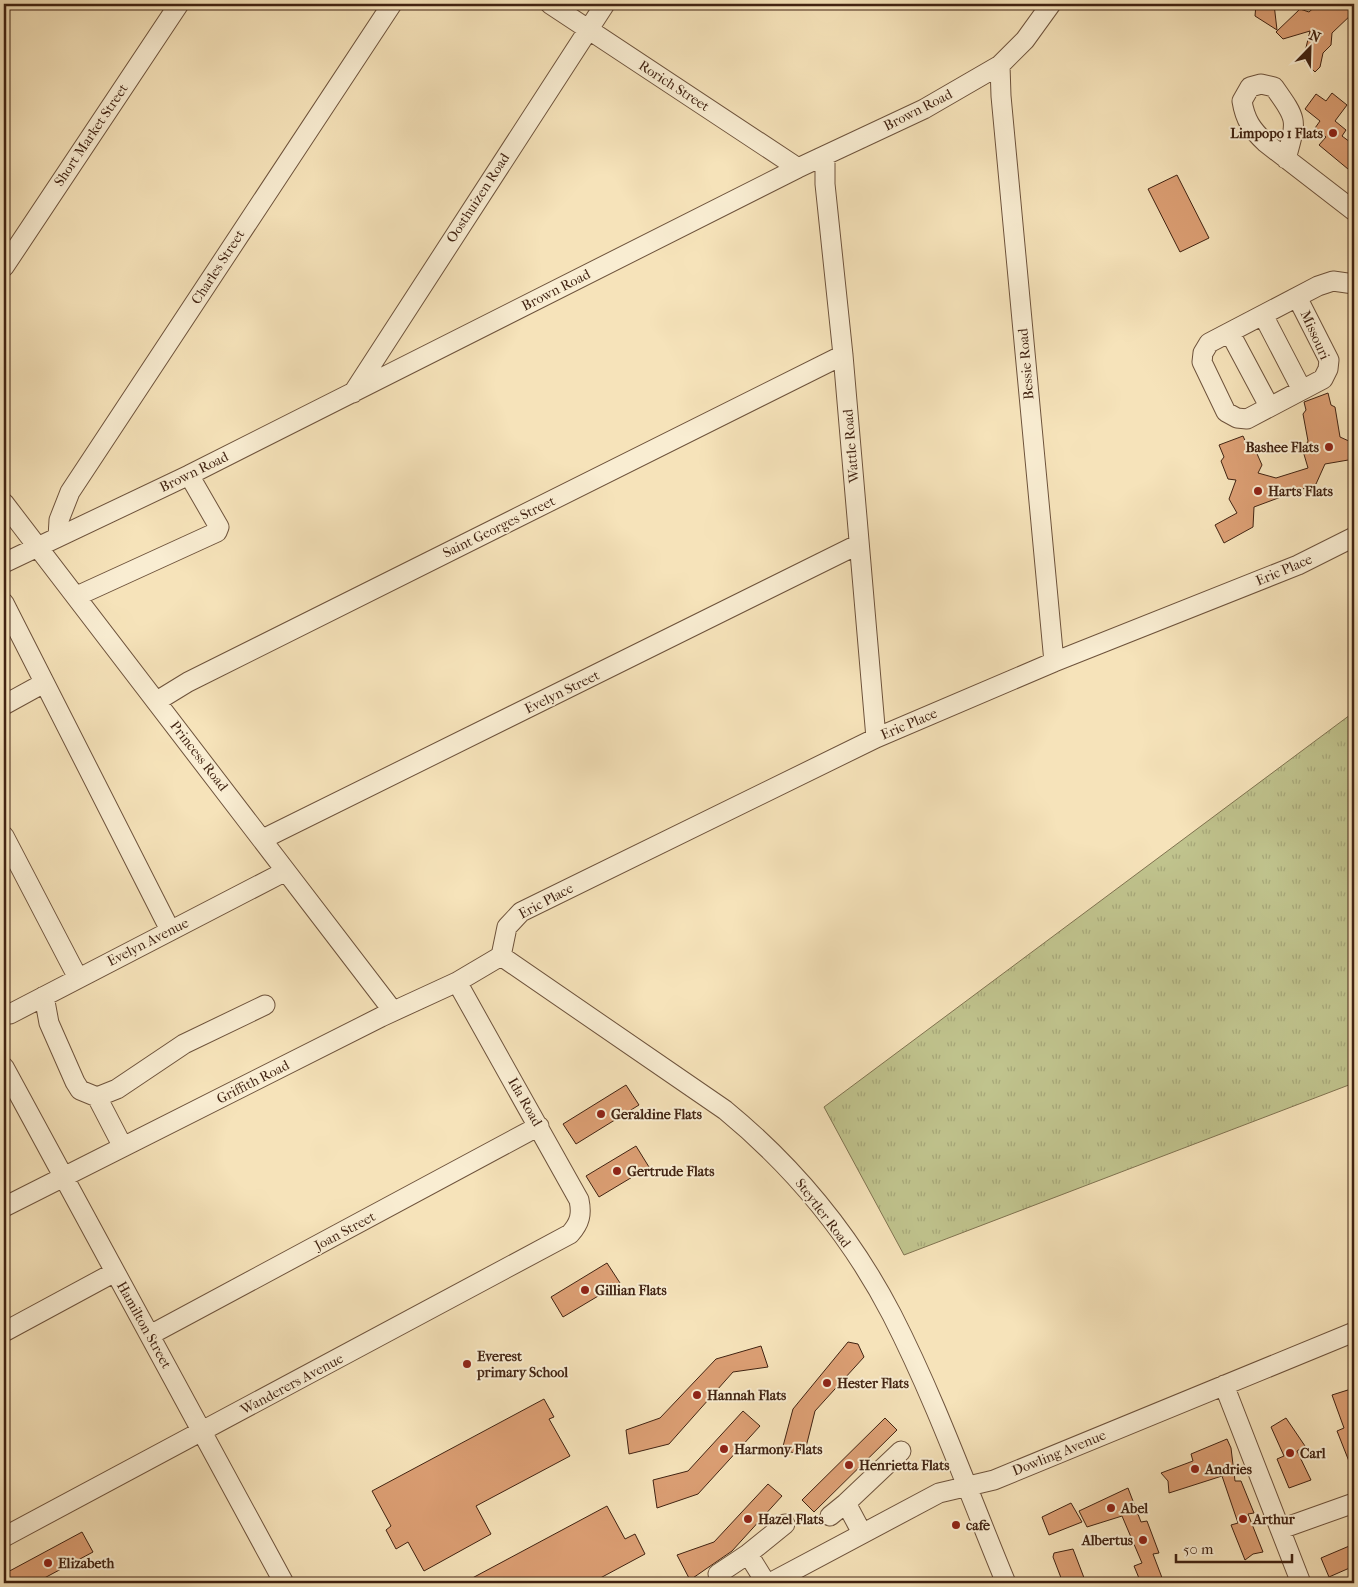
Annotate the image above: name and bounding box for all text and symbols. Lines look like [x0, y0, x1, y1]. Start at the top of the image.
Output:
north arrow [1286, 22, 1336, 72]
text: N [1307, 27, 1323, 47]
street label: Rorich Street [635, 57, 713, 115]
street label: Short Market Street [50, 80, 132, 190]
street label: Brown Road [881, 85, 955, 134]
place label: Limpopo 1 Flats [1230, 125, 1324, 142]
marker: Limpopo 1 Flats [1327, 127, 1339, 139]
street label: Oosthuizen Road [443, 150, 514, 246]
street label: Charles Street [188, 227, 248, 307]
street label: Brown Road [519, 265, 593, 314]
street label: Missouri [1297, 308, 1333, 362]
street label: Bessie Road [1014, 327, 1038, 400]
street label: Wattle Road [839, 408, 863, 485]
place label: Bashee Flats [1246, 439, 1320, 456]
marker: Bashee Flats [1323, 441, 1335, 453]
street label: Brown Road [157, 448, 232, 496]
place label: Harts Flats [1268, 483, 1334, 500]
marker: Harts Flats [1252, 485, 1264, 497]
street label: Saint Georges Street [440, 492, 558, 562]
street label: Eric Place [1253, 551, 1315, 589]
street label: Evelyn Street [522, 667, 602, 717]
street label: Eric Place [878, 705, 940, 743]
street label: Princess Road [166, 718, 232, 795]
street label: Eric Place [516, 879, 576, 922]
street label: Evelyn Avenue [104, 914, 192, 970]
street label: Griffith Road [214, 1056, 293, 1108]
street label: Ida Road [504, 1075, 546, 1130]
place label: Geraldine Flats [611, 1106, 703, 1123]
marker: Geraldine Flats [595, 1108, 607, 1120]
place label: Gertrude Flats [627, 1163, 715, 1180]
marker: Gertrude Flats [611, 1165, 623, 1177]
street label: Steytler Road [791, 1175, 855, 1251]
street label: Joan Street [311, 1208, 378, 1255]
street label: Hamilton Street [113, 1278, 175, 1372]
place label: Gillian Flats [595, 1282, 668, 1299]
marker: Gillian Flats [579, 1284, 591, 1296]
place label: Everest primary School [476, 1348, 568, 1381]
street label: Wanderers Avenue [237, 1350, 346, 1419]
marker: Everest primary School [461, 1358, 473, 1370]
place label: Hester Flats [837, 1375, 910, 1392]
marker: Hester Flats [821, 1377, 833, 1389]
place label: Hannah Flats [707, 1387, 787, 1404]
marker: Hannah Flats [691, 1389, 703, 1401]
street label: Dowling Avenue [1010, 1426, 1108, 1480]
place label: Harmony Flats [734, 1441, 823, 1458]
marker: Harmony Flats [718, 1443, 730, 1455]
place label: Carl [1300, 1445, 1326, 1462]
marker: Carl [1284, 1447, 1296, 1459]
place label: Henrietta Flats [859, 1457, 950, 1474]
marker: Henrietta Flats [843, 1459, 855, 1471]
place label: Andries [1204, 1461, 1253, 1478]
marker: Andries [1189, 1463, 1201, 1475]
place label: Abel [1120, 1500, 1148, 1517]
marker: Abel [1105, 1502, 1117, 1514]
place label: Hazel Flats [758, 1511, 824, 1528]
place label: Arthur [1252, 1511, 1296, 1528]
marker: Hazel Flats [742, 1513, 754, 1525]
marker: Arthur [1237, 1513, 1249, 1525]
place label: cafe [966, 1517, 990, 1534]
marker: cafe [950, 1519, 962, 1531]
place label: Albertus [1081, 1532, 1134, 1549]
scale bar [1176, 1532, 1292, 1564]
marker: Albertus [1137, 1534, 1149, 1546]
text: 50 m [1183, 1540, 1214, 1558]
place label: Elizabeth [58, 1555, 115, 1572]
marker: Elizabeth [42, 1557, 54, 1569]

